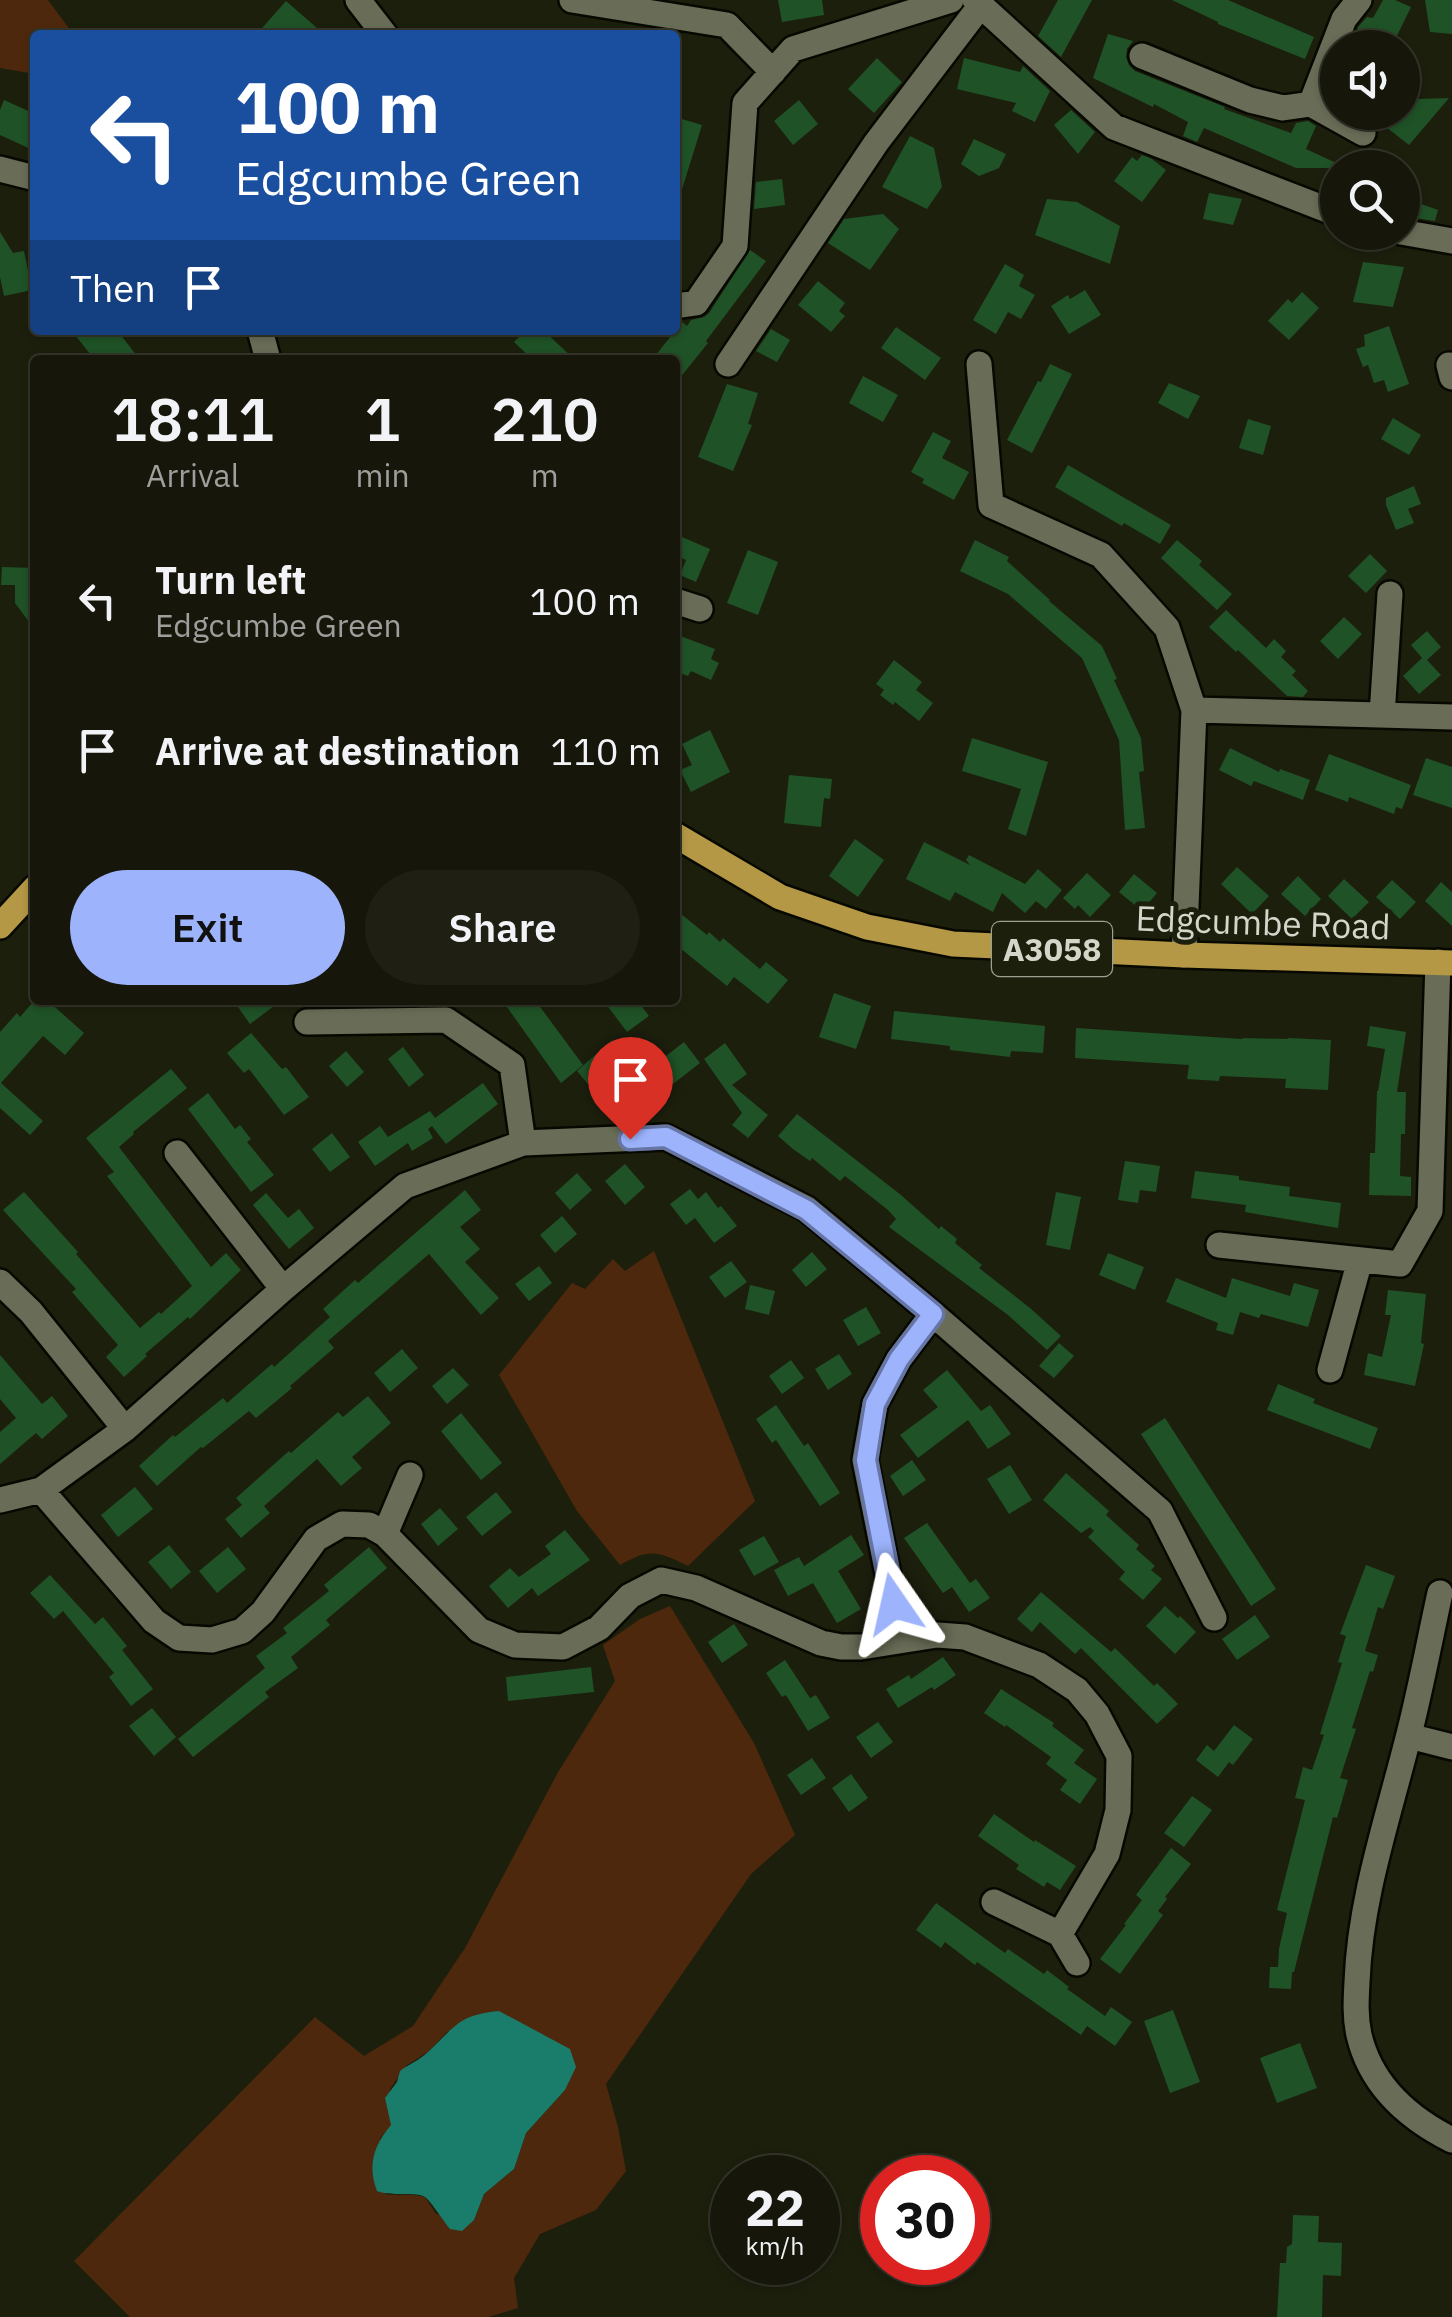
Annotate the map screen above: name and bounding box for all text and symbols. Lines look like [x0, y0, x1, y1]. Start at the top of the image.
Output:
map controls [1320, 30, 1420, 250]
button: sound [1320, 30, 1420, 130]
text: 100 m [235, 61, 440, 152]
icon: left [70, 70, 200, 200]
text: Edgcumbe Green [235, 149, 582, 207]
button: search [1320, 150, 1420, 250]
icon: arrive [176, 260, 231, 315]
text: Then [70, 263, 156, 312]
text: 18:11 [111, 379, 274, 458]
text: 1 [365, 379, 401, 458]
text: 210 [491, 379, 599, 458]
text: Arrival [146, 454, 239, 496]
text: min [355, 454, 410, 496]
text: m [531, 454, 559, 496]
text: Turn left [155, 555, 306, 604]
icon: left [70, 573, 125, 628]
text: 100 m [529, 576, 640, 625]
text: Edgcumbe Green [155, 604, 402, 646]
icon: arrive [70, 723, 125, 778]
text: Arrive at destination [155, 726, 520, 775]
text: 110 m [550, 726, 661, 775]
button: Exit [70, 870, 345, 985]
button: Share [365, 870, 640, 985]
street label: Edgcumbe Road [1135, 895, 1391, 949]
road number: A3058 [992, 922, 1112, 976]
pin [588, 1037, 673, 1140]
icon: arrive [603, 1052, 658, 1107]
position arrow [842, 1552, 946, 1656]
speed limit sign: 30 [860, 2155, 990, 2285]
text: 22 [745, 2175, 805, 2240]
text: km/h [746, 2229, 804, 2262]

